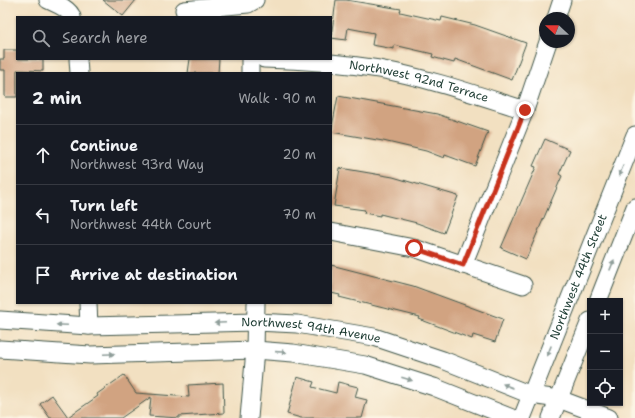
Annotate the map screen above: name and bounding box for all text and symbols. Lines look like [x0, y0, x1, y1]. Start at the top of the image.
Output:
north arrow [539, 12, 575, 48]
search box [16, 16, 332, 60]
icon: search [30, 27, 52, 49]
text: Search here [62, 28, 148, 48]
street label: Northwest 92nd Terrace [348, 57, 491, 106]
text: 2 min [32, 87, 82, 109]
text: Walk · 90 m [238, 90, 316, 107]
route end [516, 101, 534, 119]
text: Continue [70, 136, 138, 156]
icon: ahead [32, 144, 54, 166]
text: 20 m [283, 146, 316, 163]
text: Northwest 93rd Way [70, 156, 204, 173]
one-way arrow [617, 166, 623, 178]
text: Turn left [70, 196, 138, 216]
icon: left [32, 204, 54, 226]
text: 70 m [282, 206, 316, 223]
street label: Northwest 44th Street [546, 212, 611, 342]
text: Northwest 44th Court [70, 216, 211, 233]
route start [405, 239, 423, 257]
one-way arrow [610, 258, 616, 270]
icon: arrive [32, 264, 54, 286]
text: Arrive at destination [70, 265, 238, 285]
map controls [587, 298, 623, 406]
button: + [587, 298, 623, 334]
street label: Northwest 94th Avenue [241, 314, 383, 347]
one-way arrow [213, 320, 226, 326]
one-way arrow [56, 321, 68, 328]
button: − [587, 334, 623, 370]
one-way arrow [545, 345, 551, 357]
one-way arrow [275, 348, 287, 355]
one-way arrow [103, 351, 115, 358]
button: locate [587, 370, 623, 406]
one-way arrow [402, 376, 414, 382]
one-way arrow [502, 382, 514, 388]

